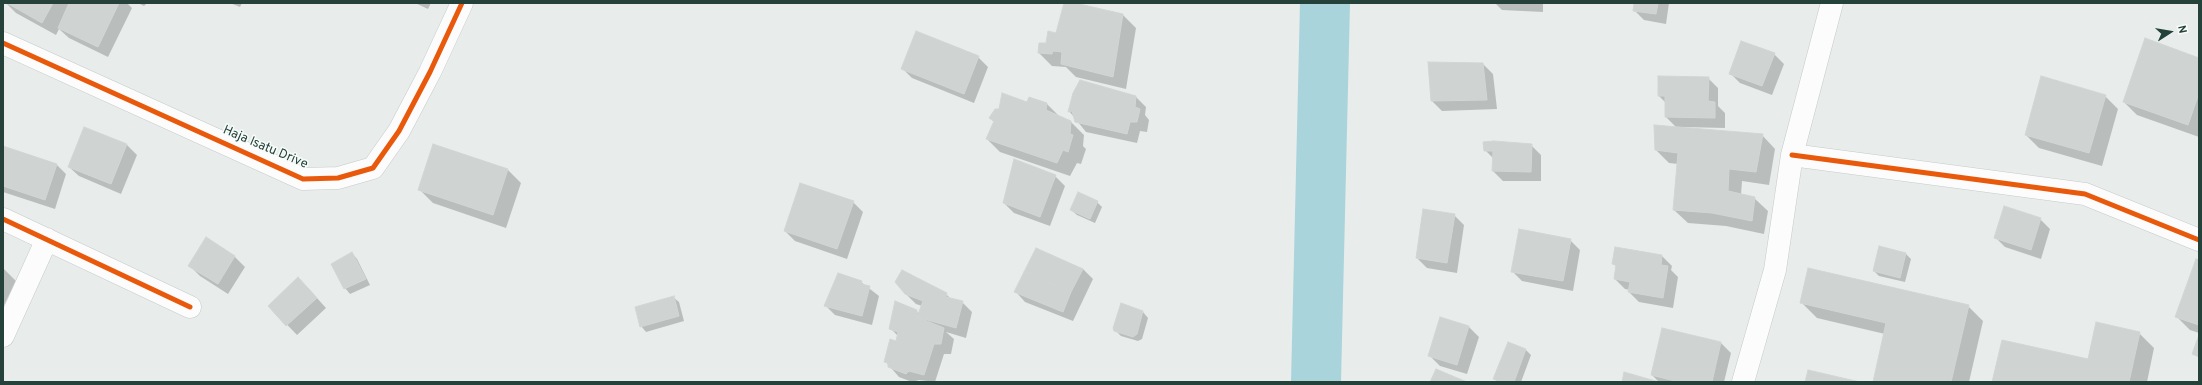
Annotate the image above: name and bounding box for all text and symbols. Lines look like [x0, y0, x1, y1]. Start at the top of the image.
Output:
north arrow [2150, 12, 2190, 52]
text: N [2174, 24, 2189, 35]
street label: Haja Isatu Drive [220, 123, 310, 173]

